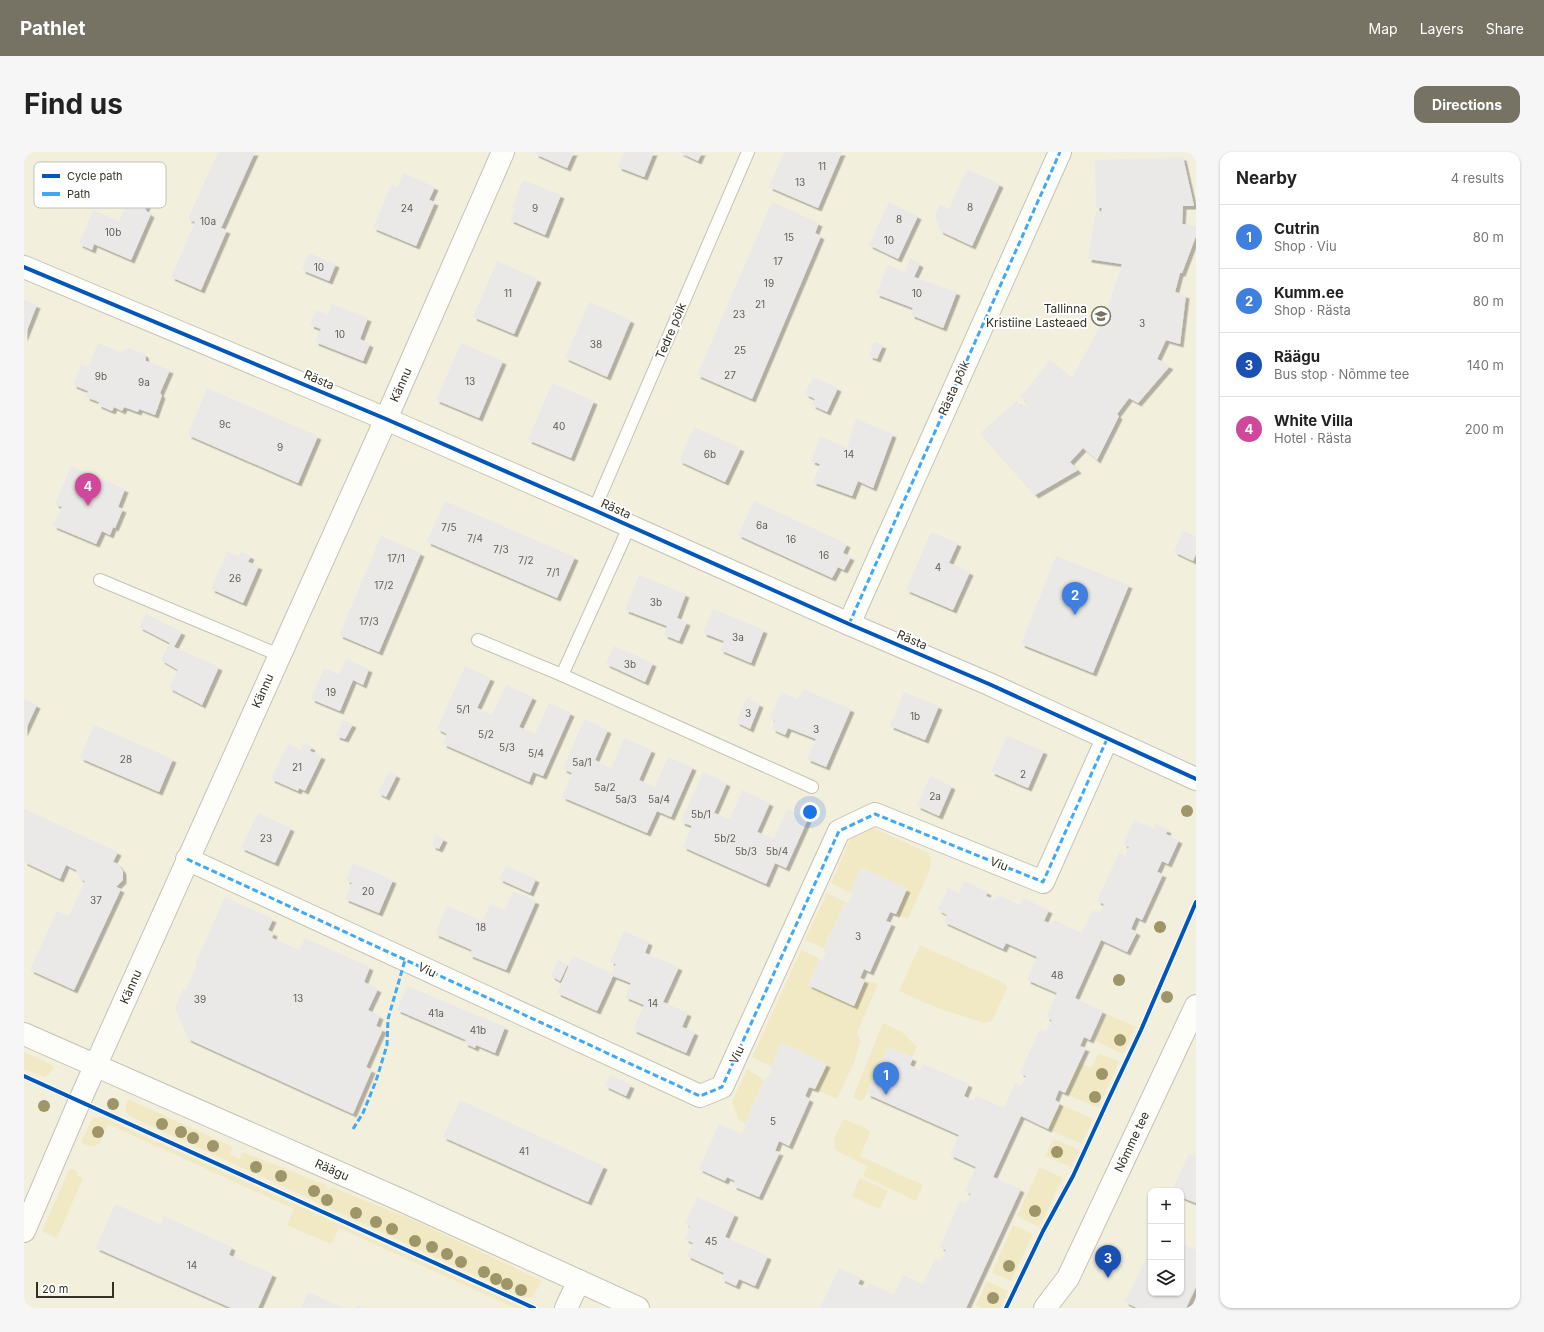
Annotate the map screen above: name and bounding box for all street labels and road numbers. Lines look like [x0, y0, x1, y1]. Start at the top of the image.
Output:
street label: Tedre põik [652, 300, 689, 361]
street label: Rästa põik [935, 357, 973, 418]
street label: Kännu [386, 365, 415, 404]
street label: Rästa [302, 366, 337, 393]
street label: Rästa [599, 495, 634, 522]
street label: Rästa [895, 626, 930, 653]
street label: Kännu [248, 671, 277, 710]
street label: Viu [988, 853, 1010, 874]
street label: Viu [416, 959, 439, 980]
street label: Kännu [116, 967, 145, 1006]
street label: Viu [726, 1043, 747, 1066]
street label: Nõmme tee [1111, 1109, 1152, 1175]
street label: Räägu [313, 1155, 352, 1184]

